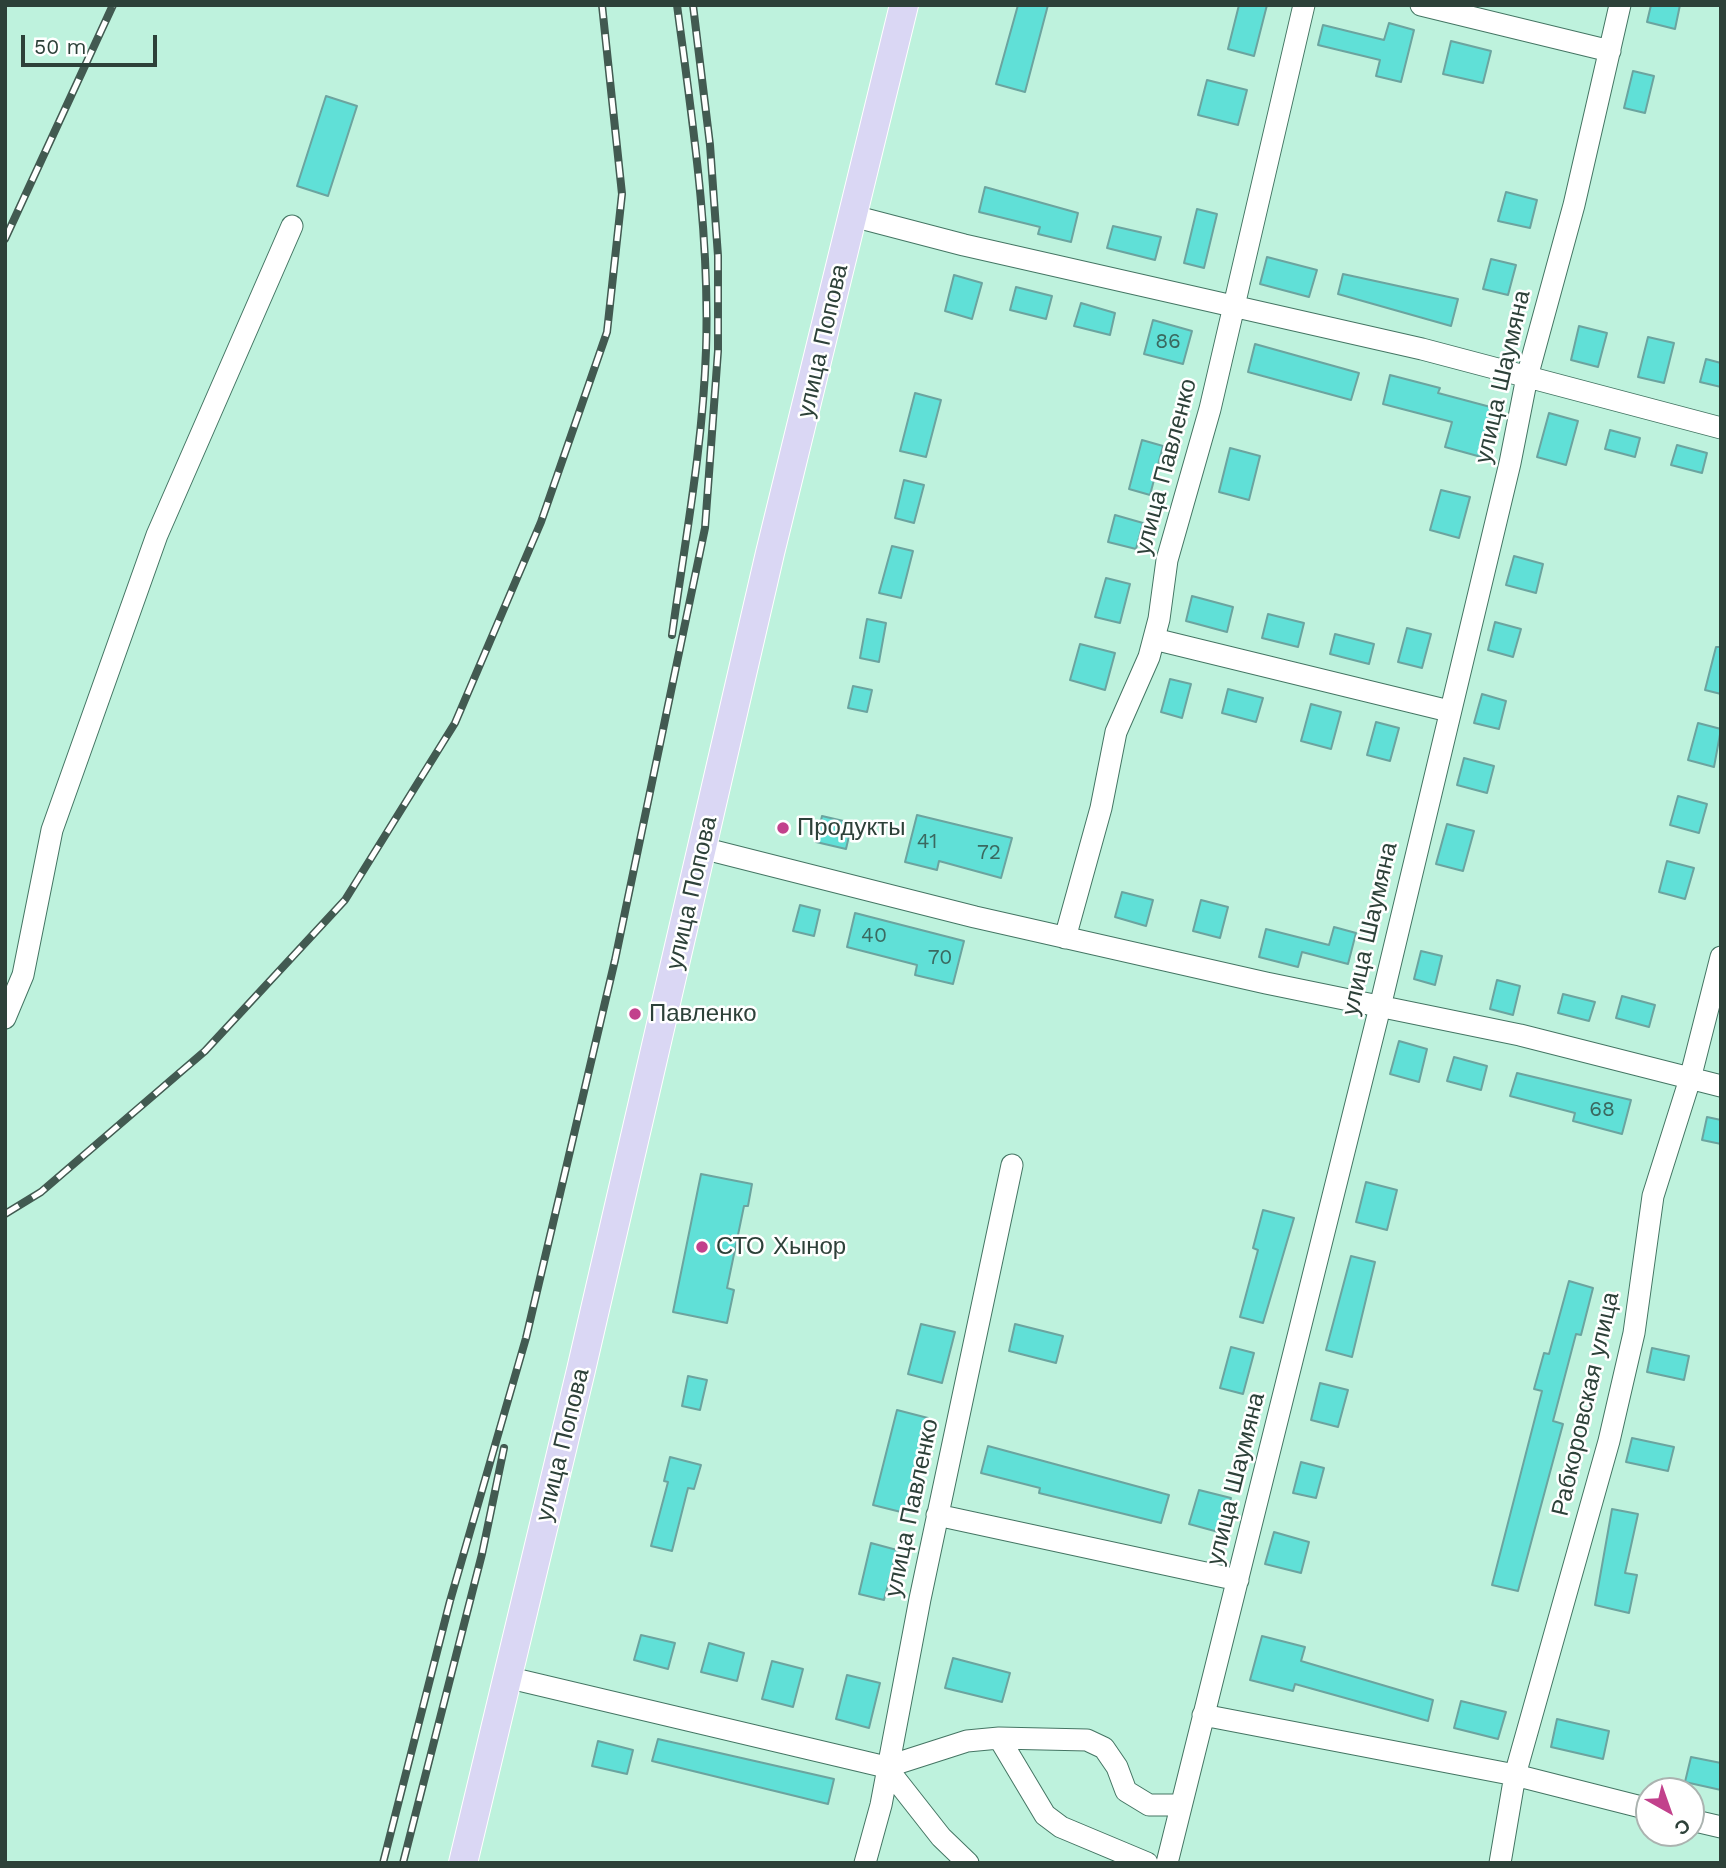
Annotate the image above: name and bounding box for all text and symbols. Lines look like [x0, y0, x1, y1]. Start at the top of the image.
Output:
scale bar [24, 21, 161, 65]
text: 50 m [34, 34, 86, 59]
street label: улица Попова [791, 261, 855, 421]
street label: улица Шаумяна [1469, 287, 1537, 467]
house number: 86 [1155, 329, 1181, 355]
street label: улица Павленко [1129, 376, 1203, 558]
street label: улица Попова [660, 813, 724, 973]
place label: Продукты [797, 814, 905, 842]
marker: Продукты [775, 820, 791, 836]
house number: 41 [917, 829, 937, 855]
street label: улица Шаумяна [1336, 839, 1404, 1019]
house number: 72 [977, 840, 1001, 866]
house number: 40 [861, 923, 887, 949]
house number: 70 [928, 945, 952, 971]
place label: Павленко [649, 1000, 757, 1028]
marker: Павленко [627, 1006, 643, 1022]
house number: 68 [1589, 1097, 1615, 1123]
place label: СТО Хынор [716, 1233, 846, 1261]
marker: СТО Хынор [694, 1239, 710, 1255]
street label: Рабкоровская улица [1546, 1289, 1626, 1519]
street label: улица Попова [530, 1365, 596, 1525]
street label: улица Шаумяна [1201, 1390, 1271, 1568]
street label: улица Павленко [879, 1416, 945, 1600]
north arrow [1635, 1777, 1705, 1847]
text: С [1670, 1814, 1695, 1840]

